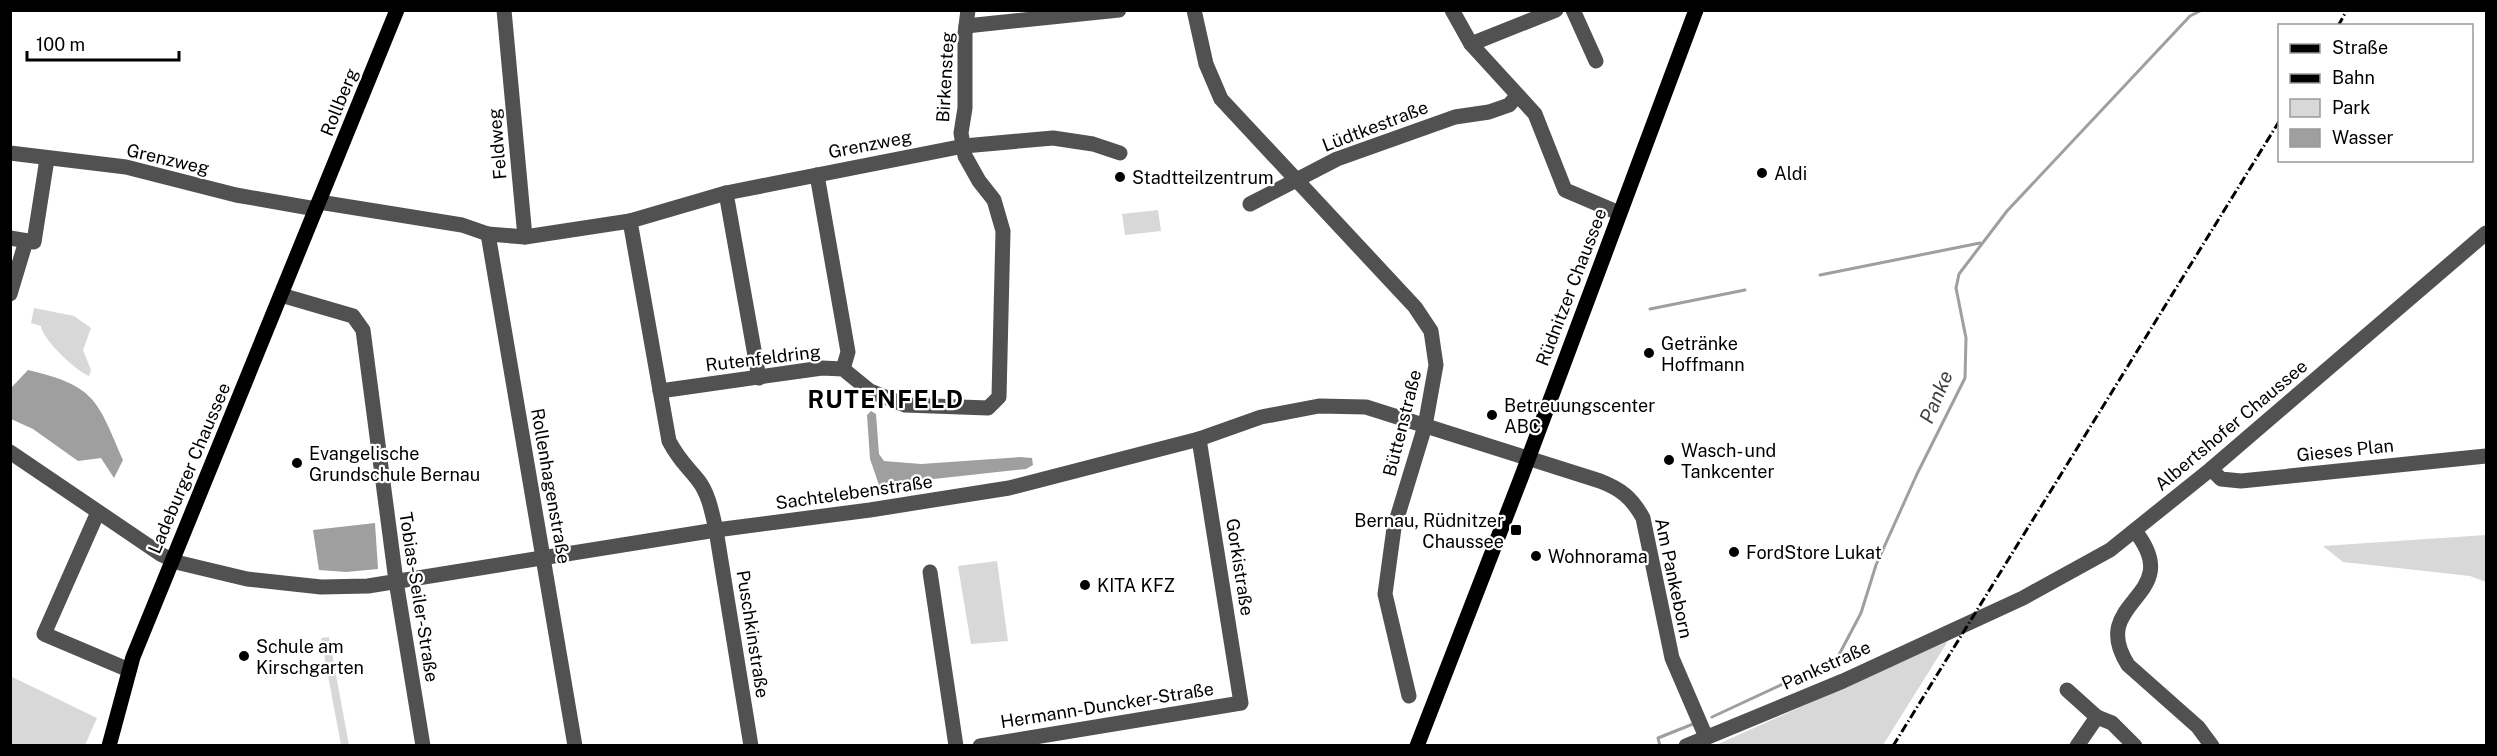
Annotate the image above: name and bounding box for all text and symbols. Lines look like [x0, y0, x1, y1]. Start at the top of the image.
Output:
scale bar [27, 24, 178, 62]
legend [2278, 24, 2473, 162]
street label: Birkensteg [932, 31, 958, 123]
text: 100 m [36, 34, 85, 55]
text: Straße [2332, 37, 2388, 58]
street label: Rollberg [316, 65, 362, 139]
text: Bahn [2332, 67, 2375, 88]
street label: Lüdtkestraße [1319, 96, 1431, 156]
text: Park [2332, 97, 2370, 118]
street label: Feldweg [483, 107, 511, 181]
street label: Grenzweg [827, 126, 913, 162]
text: Wasser [2332, 127, 2394, 148]
street label: Grenzweg [125, 139, 211, 179]
place label: Aldi [1774, 163, 1807, 184]
marker: Aldi [1755, 166, 1769, 180]
place label: Stadtteilzentrum [1132, 167, 1274, 188]
marker: Stadtteilzentrum [1113, 170, 1127, 184]
street label: Rüdnitzer Chaussee [1531, 205, 1611, 369]
place label: Getränke Hoffmann [1661, 333, 1745, 375]
street label: Rutenfeldring [704, 341, 822, 375]
marker: Getränke Hoffmann [1642, 346, 1656, 360]
street label: Albertshofer Chaussee [2151, 355, 2311, 495]
street label: Büttenstraße [1379, 367, 1425, 479]
water label: Panke [1914, 367, 1958, 427]
street label: Ladeburger Chaussee [144, 380, 234, 556]
district label: RUTENFELD [807, 385, 965, 413]
place label: Betreuungscenter ABC [1504, 395, 1655, 437]
street label: Rollenhagenstraße [527, 406, 575, 566]
marker: Betreuungscenter ABC [1485, 408, 1499, 422]
street label: Gieses Plan [2295, 434, 2395, 466]
place label: Wasch- und Tankcenter [1681, 440, 1776, 482]
place label: Evangelische Grundschule Bernau [309, 443, 480, 485]
marker: Wasch- und Tankcenter [1662, 453, 1676, 467]
marker: Evangelische Grundschule Bernau [290, 456, 304, 470]
street label: Sachtelebenstraße [774, 471, 934, 513]
place label: Bernau, Rüdnitzer Chaussee [1354, 510, 1504, 552]
street label: Tobias-Seiler-Straße [395, 511, 443, 683]
street label: Am Pankeborn [1651, 516, 1697, 640]
street label: Gorkistraße [1222, 517, 1258, 617]
marker: Bernau, Rüdnitzer Chaussee [1509, 523, 1523, 537]
place label: FordStore Lukat [1746, 542, 1882, 563]
marker: FordStore Lukat [1727, 545, 1741, 559]
place label: Wohnorama [1548, 546, 1648, 567]
marker: Wohnorama [1529, 549, 1543, 563]
street label: Puschkinstraße [733, 568, 773, 700]
place label: KITA KFZ [1097, 575, 1175, 596]
marker: KITA KFZ [1078, 578, 1092, 592]
place label: Schule am Kirschgarten [256, 636, 364, 678]
street label: Pankstraße [1778, 636, 1874, 694]
marker: Schule am Kirschgarten [237, 649, 251, 663]
street label: Hermann-Duncker-Straße [999, 678, 1215, 732]

